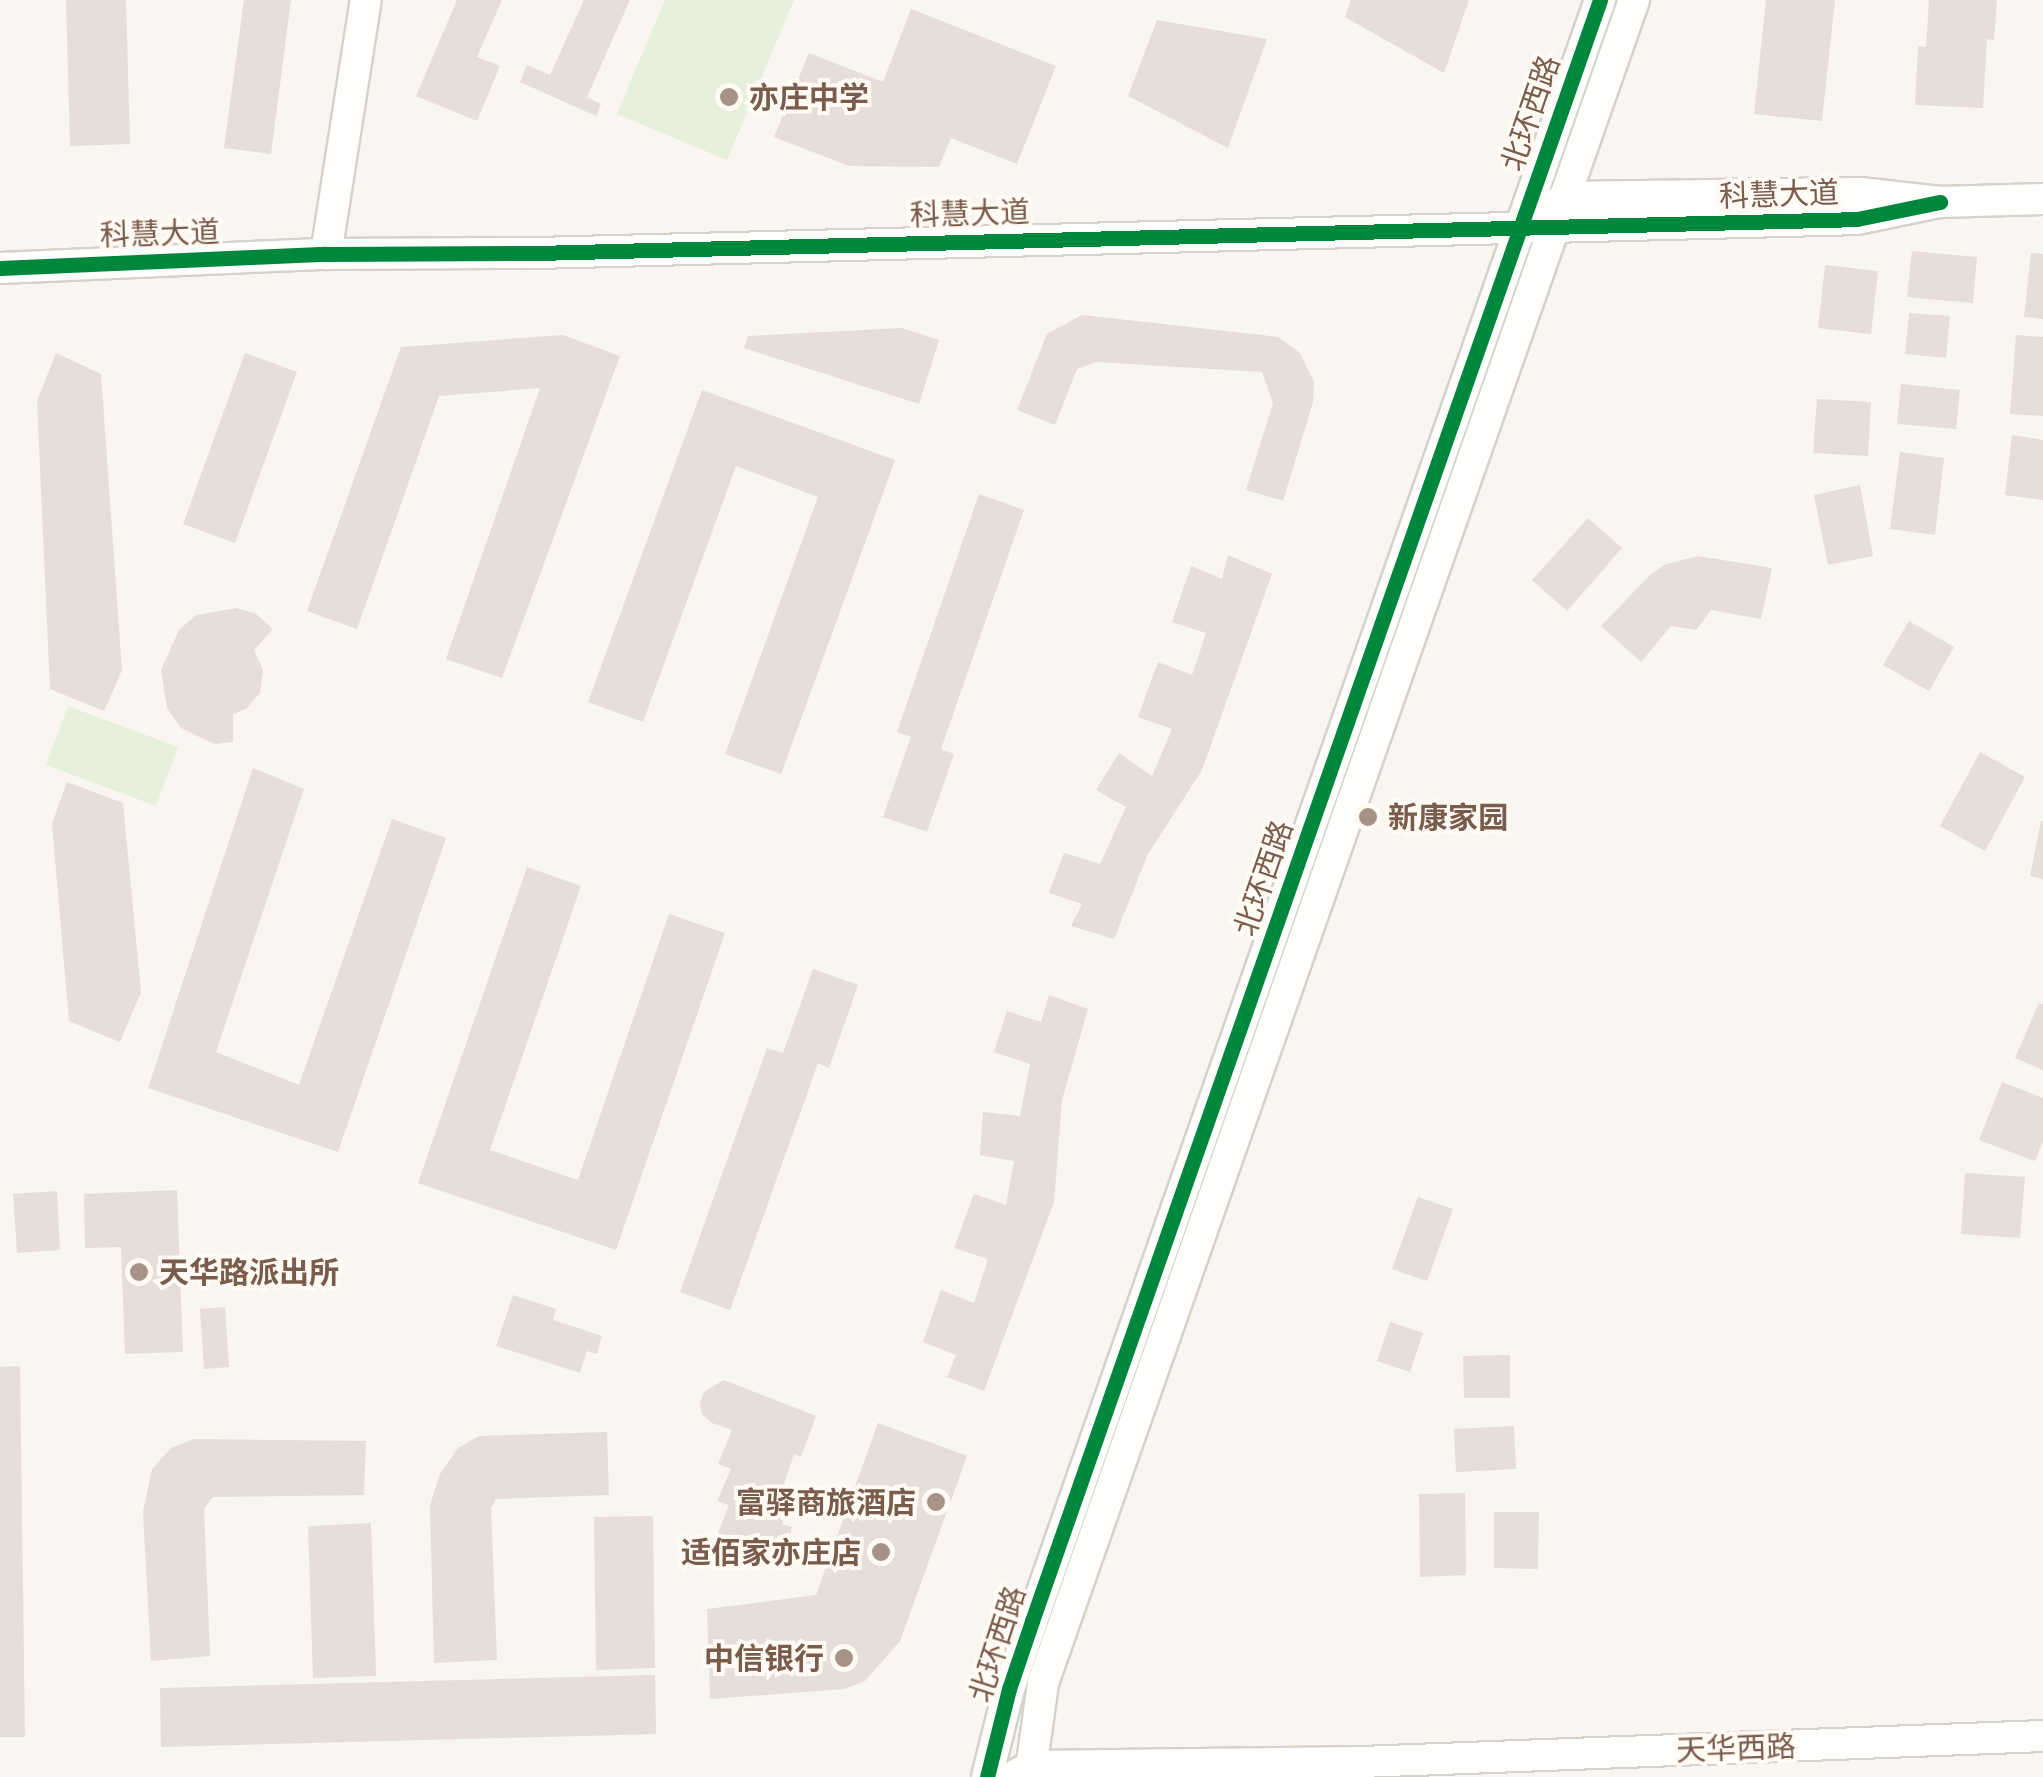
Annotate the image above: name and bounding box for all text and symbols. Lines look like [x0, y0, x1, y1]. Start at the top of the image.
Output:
street label: 北环西路 [1493, 50, 1567, 176]
place label: 亦庄中学 [749, 79, 869, 115]
marker: 亦庄中学 [718, 86, 740, 108]
street label: 科慧大道 [1718, 174, 1840, 214]
street label: 科慧大道 [909, 193, 1031, 233]
street label: 科慧大道 [99, 213, 221, 253]
place label: 新康家园 [1388, 799, 1508, 835]
marker: 新康家园 [1357, 806, 1379, 828]
street label: 北环西路 [1226, 815, 1300, 941]
place label: 天华路派出所 [159, 1254, 339, 1290]
marker: 天华路派出所 [128, 1261, 150, 1283]
place label: 富驿商旅酒店 [736, 1484, 916, 1520]
marker: 富驿商旅酒店 [925, 1491, 947, 1513]
place label: 适佰家亦庄店 [681, 1534, 861, 1570]
marker: 适佰家亦庄店 [870, 1541, 892, 1563]
street label: 北环西路 [961, 1581, 1033, 1707]
place label: 中信银行 [704, 1640, 824, 1676]
marker: 中信银行 [833, 1647, 855, 1669]
street label: 天华西路 [1675, 1728, 1797, 1768]

